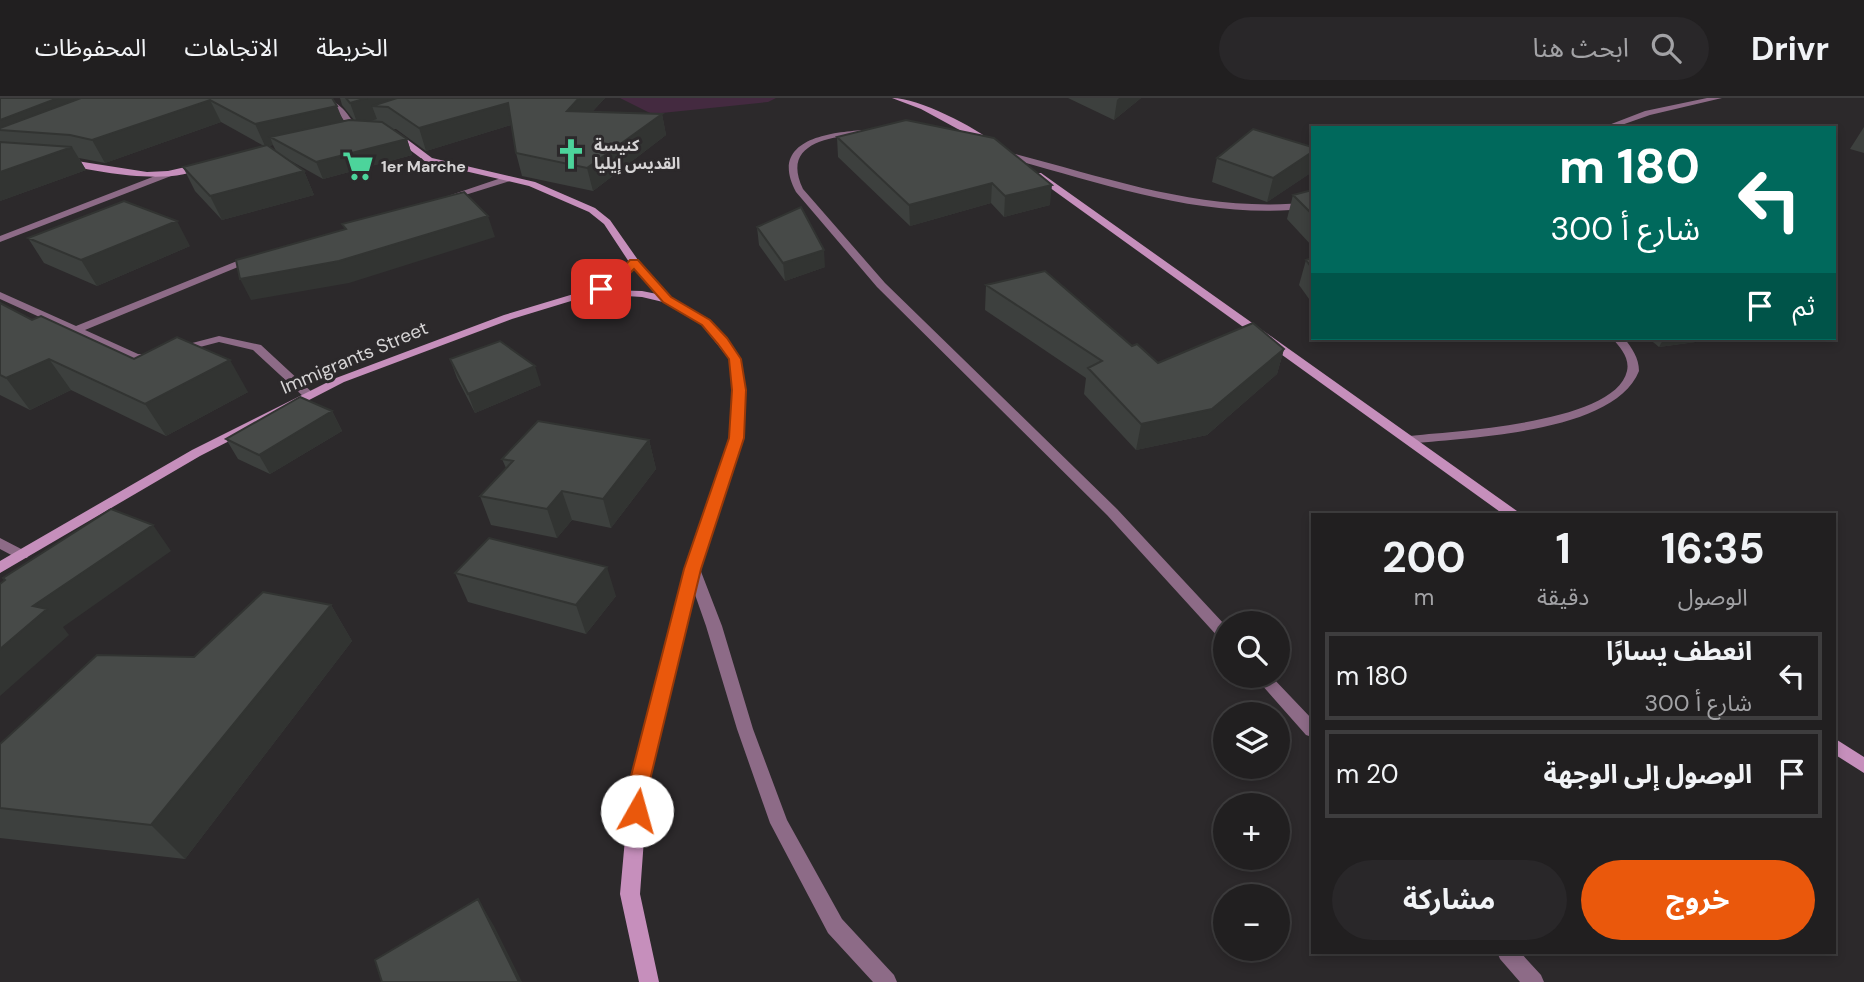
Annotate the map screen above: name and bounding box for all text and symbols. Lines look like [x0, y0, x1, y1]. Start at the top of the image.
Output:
search box [1219, 17, 1709, 80]
text: Drivr [1751, 27, 1829, 70]
icon: search [1647, 29, 1685, 67]
text: ابحث هنا [1532, 31, 1629, 65]
text: المحفوظات [35, 32, 146, 63]
text: الاتجاهات [184, 32, 278, 63]
text: الخريطة [316, 32, 388, 63]
text: 180 m [1559, 134, 1700, 198]
place label: كنيسة القديس إيليا [594, 135, 680, 175]
church icon: كنيسة القديس إيليا [554, 137, 588, 171]
supermarket icon: 1er Marche [341, 149, 375, 183]
icon: left [1724, 154, 1815, 245]
place label: 1er Marche [381, 156, 466, 177]
text: شارع أ 300 [1550, 208, 1700, 250]
pin [571, 259, 631, 319]
icon: arrive [582, 270, 620, 308]
icon: arrive [1741, 287, 1779, 325]
text: ثم [1793, 289, 1815, 323]
street label: Immigrants Street [277, 315, 432, 400]
text: 1 [1555, 521, 1571, 576]
text: 16:35 [1661, 521, 1765, 576]
text: 200 [1382, 530, 1466, 585]
text: m [1414, 582, 1434, 612]
text: دقيقة [1537, 582, 1589, 612]
text: الوصول [1678, 582, 1748, 612]
map controls [1213, 611, 1290, 961]
button: search [1213, 611, 1290, 688]
text: انعطف يسارًا [1606, 634, 1752, 668]
icon: left [1773, 657, 1811, 695]
text: 180 m [1336, 659, 1408, 693]
text: شارع أ 300 [1644, 688, 1752, 718]
button: layers [1213, 702, 1290, 779]
icon: arrive [1773, 755, 1811, 793]
text: 20 m [1336, 757, 1399, 791]
text: الوصول إلى الوجهة [1543, 757, 1752, 791]
position arrow [600, 774, 674, 848]
button: + [1213, 793, 1290, 870]
button: مشاركة [1332, 860, 1567, 940]
button: خروج [1581, 860, 1815, 940]
button: − [1213, 884, 1290, 961]

